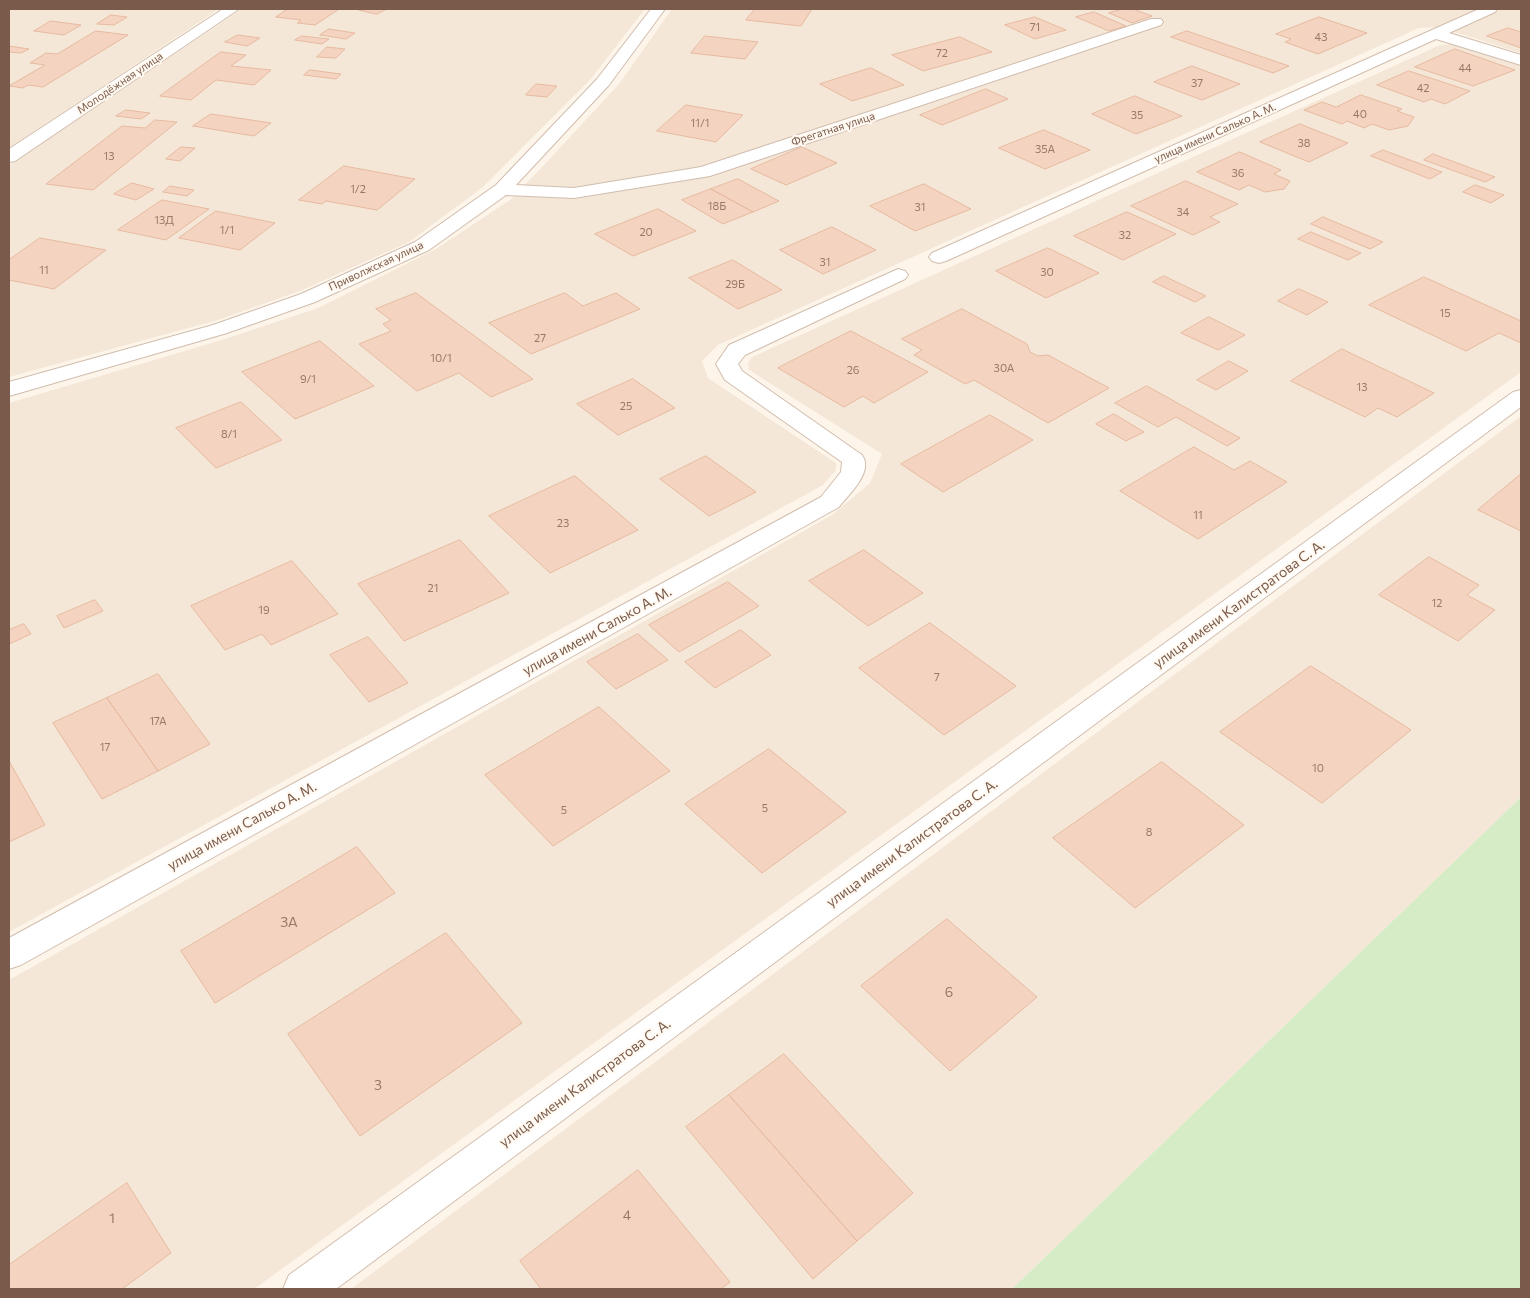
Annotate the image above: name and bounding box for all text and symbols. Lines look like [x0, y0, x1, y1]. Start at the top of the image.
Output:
house number: 71 [1030, 20, 1040, 34]
house number: 43 [1315, 30, 1327, 44]
house number: 72 [936, 46, 948, 60]
street label: Молодёжная улица [75, 49, 165, 117]
house number: 44 [1458, 61, 1472, 75]
house number: 37 [1191, 76, 1203, 90]
house number: 42 [1417, 81, 1429, 95]
street label: улица имени Салько А. М. [1152, 100, 1278, 166]
house number: 40 [1353, 107, 1367, 121]
house number: 35 [1131, 108, 1143, 122]
street label: Фрегатная улица [789, 109, 877, 149]
house number: 11/1 [690, 116, 710, 130]
house number: 38 [1298, 136, 1310, 150]
house number: 35А [1035, 142, 1055, 156]
house number: 13 [104, 149, 114, 163]
house number: 36 [1232, 166, 1244, 180]
house number: 1/2 [350, 182, 366, 196]
house number: 18Б [708, 199, 726, 213]
house number: 31 [915, 200, 925, 214]
house number: 34 [1177, 205, 1189, 219]
house number: 13Д [154, 213, 174, 227]
house number: 1/1 [220, 223, 234, 237]
house number: 20 [639, 225, 653, 239]
house number: 32 [1119, 228, 1131, 242]
street label: Приволжская улица [326, 238, 426, 294]
house number: 31 [820, 255, 830, 269]
house number: 11 [39, 263, 49, 277]
house number: 30 [1040, 265, 1054, 279]
house number: 29Б [725, 277, 745, 291]
house number: 15 [1439, 306, 1451, 320]
house number: 27 [534, 331, 546, 345]
house number: 10/1 [430, 351, 452, 365]
house number: 30А [994, 361, 1014, 375]
house number: 26 [847, 363, 859, 377]
house number: 9/1 [300, 372, 316, 386]
house number: 13 [1357, 380, 1367, 394]
house number: 25 [620, 399, 632, 413]
house number: 8/1 [221, 427, 237, 441]
house number: 11 [1193, 508, 1203, 522]
house number: 23 [557, 516, 569, 530]
street label: улица имени Калистратова С. А. [1150, 536, 1328, 672]
house number: 21 [428, 581, 438, 595]
street label: улица имени Салько А. М. [520, 583, 674, 679]
house number: 12 [1432, 596, 1442, 610]
house number: 19 [258, 603, 270, 617]
house number: 7 [934, 670, 940, 684]
house number: 17А [149, 714, 167, 728]
house number: 17 [100, 740, 110, 754]
house number: 10 [1312, 761, 1324, 775]
street label: улица имени Калистратова С. А. [823, 775, 1001, 911]
street label: улица имени Салько А. М. [165, 778, 319, 874]
house number: 5 [762, 801, 768, 815]
house number: 5 [561, 803, 567, 817]
house number: 8 [1146, 825, 1152, 839]
house number: 3А [280, 914, 298, 930]
house number: 6 [945, 984, 953, 1000]
street label: улица имени Калистратова С. А. [496, 1015, 674, 1151]
house number: 3 [374, 1077, 382, 1093]
house number: 4 [623, 1207, 631, 1223]
house number: 1 [109, 1210, 115, 1226]

